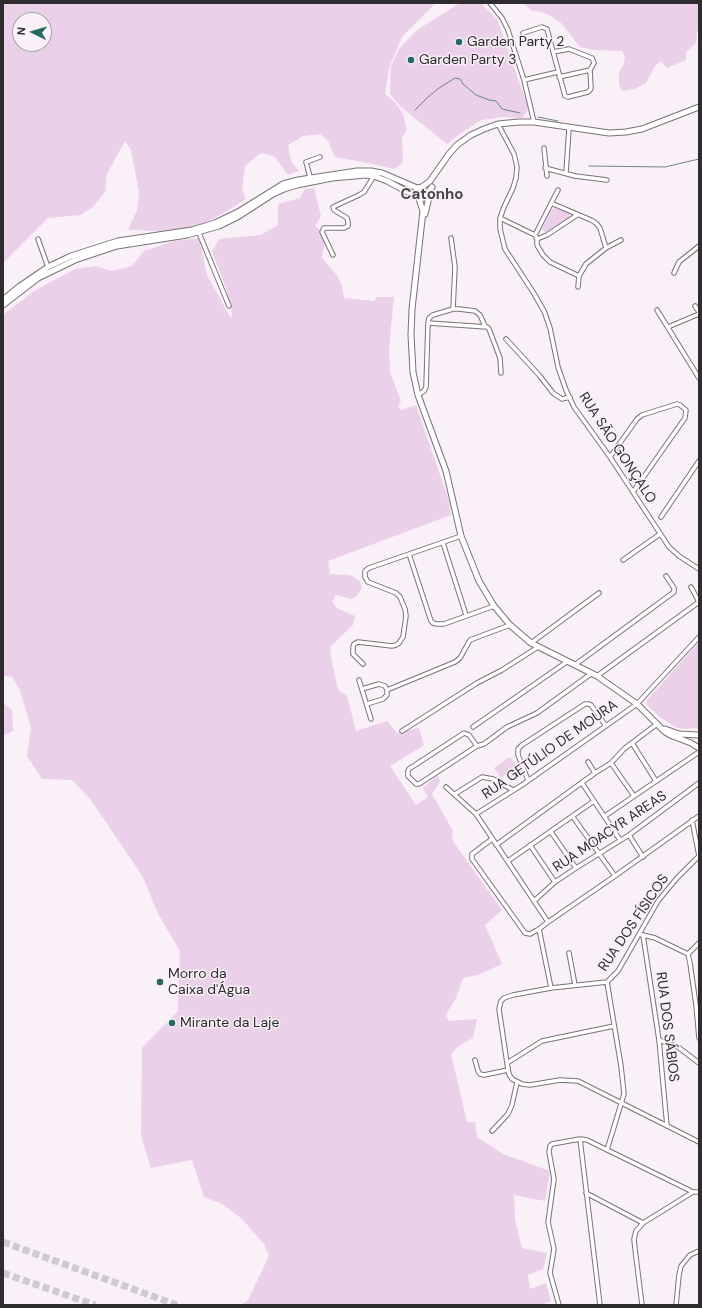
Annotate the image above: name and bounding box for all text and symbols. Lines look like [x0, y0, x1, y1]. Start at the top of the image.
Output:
north arrow [12, 12, 52, 52]
text: N [14, 26, 28, 36]
place label: Garden Party 2 [467, 34, 564, 50]
marker: Garden Party 2 [454, 37, 464, 47]
place label: Garden Party 3 [419, 52, 516, 68]
marker: Garden Party 3 [406, 55, 416, 65]
district label: Catonho [401, 186, 463, 204]
street label: RUA SÃO GONÇALO [575, 389, 659, 507]
street label: RUA GETÚLIO DE MOURA [479, 697, 621, 803]
street label: RUA MOACYR AREAS [550, 788, 670, 876]
street label: RUA DOS FÍSICOS [595, 871, 673, 975]
place label: Morro da Caixa d'Água [168, 966, 250, 998]
street label: RUA DOS SÁBIOS [652, 971, 682, 1083]
marker: Morro da Caixa d'Água [155, 977, 165, 987]
place label: Mirante da Laje [180, 1015, 279, 1031]
marker: Mirante da Laje [167, 1018, 177, 1028]

